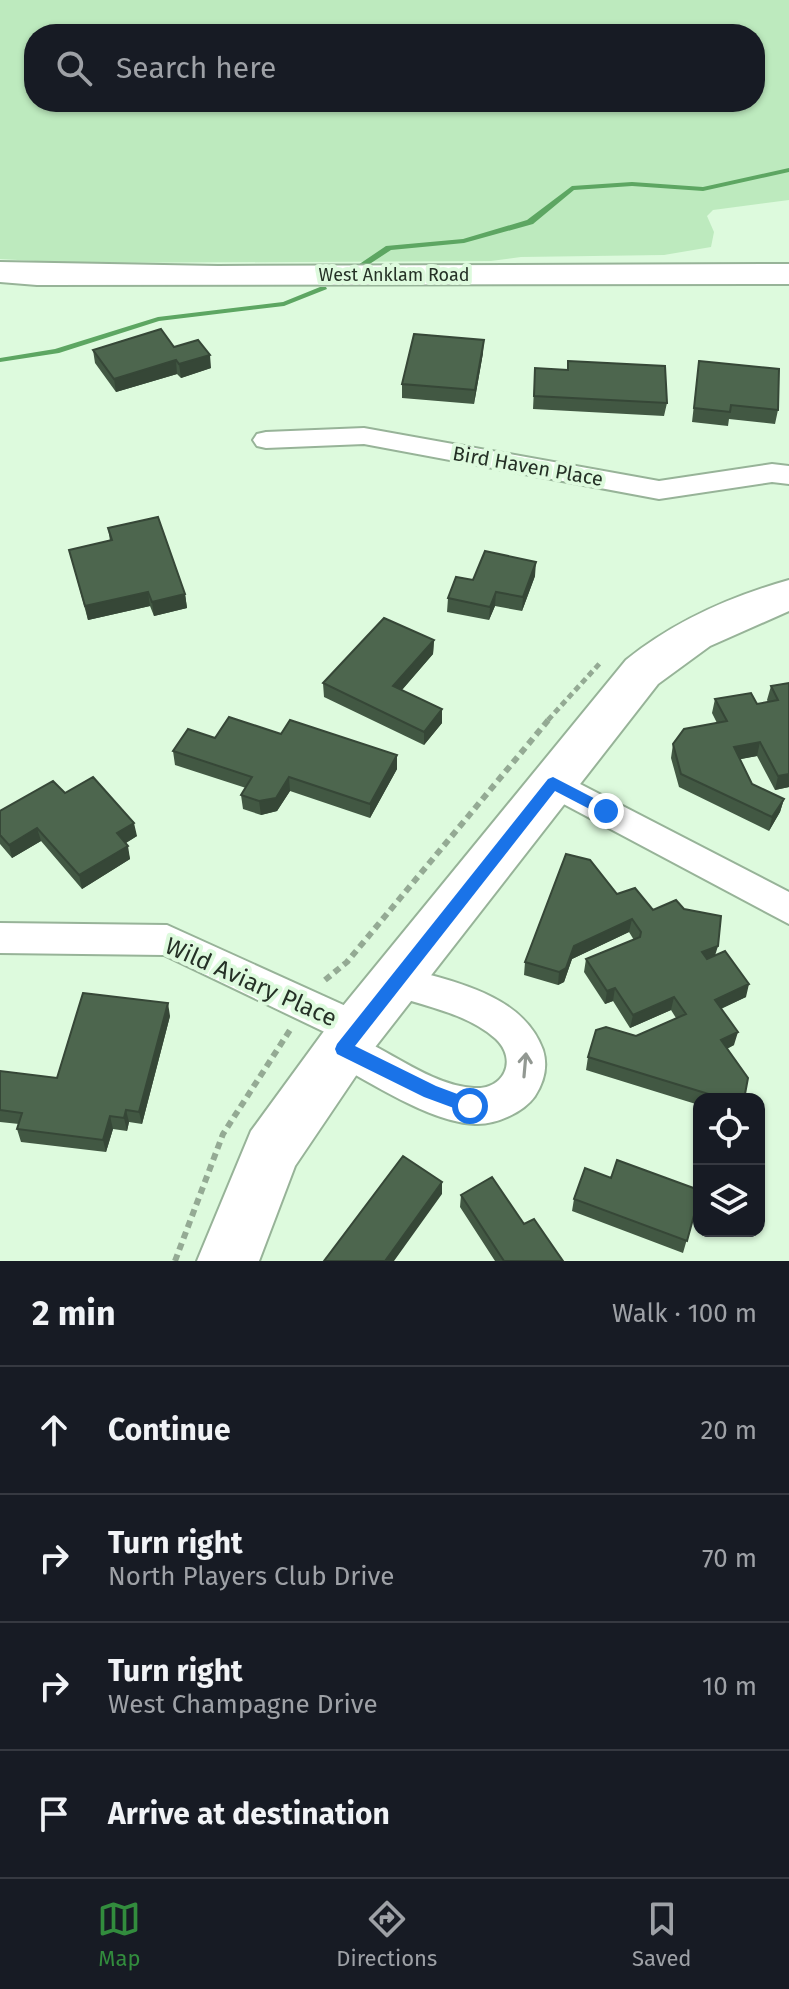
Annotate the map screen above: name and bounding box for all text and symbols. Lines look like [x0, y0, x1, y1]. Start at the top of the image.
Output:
search box [24, 24, 765, 112]
icon: search [52, 46, 96, 90]
text: Search here [116, 50, 276, 86]
street label: West Anklam Road [319, 264, 469, 286]
street label: Bird Haven Place [451, 441, 605, 491]
route end [588, 793, 624, 829]
street label: Wild Aviary Place [161, 932, 341, 1032]
one-way arrow [518, 1052, 533, 1078]
route start [452, 1088, 488, 1124]
map controls [693, 1093, 765, 1237]
button: locate [693, 1093, 765, 1165]
button: layers [693, 1165, 765, 1237]
text: 2 min [32, 1293, 116, 1334]
text: Walk · 100 m [612, 1298, 757, 1329]
icon: ahead [32, 1408, 76, 1452]
text: Continue [108, 1412, 231, 1448]
text: 20 m [700, 1415, 757, 1446]
text: Turn right [108, 1525, 243, 1561]
icon: right [32, 1536, 76, 1580]
text: 70 m [702, 1543, 757, 1574]
text: North Players Club Drive [108, 1561, 394, 1592]
text: Turn right [108, 1653, 243, 1689]
icon: right [32, 1664, 76, 1708]
text: 10 m [702, 1671, 757, 1702]
text: West Champagne Drive [108, 1689, 378, 1720]
icon: arrive [32, 1792, 76, 1836]
text: Arrive at destination [108, 1796, 390, 1832]
tab: Map [97, 1897, 141, 1972]
tab: Directions [336, 1897, 437, 1972]
tab: Saved [632, 1897, 692, 1972]

